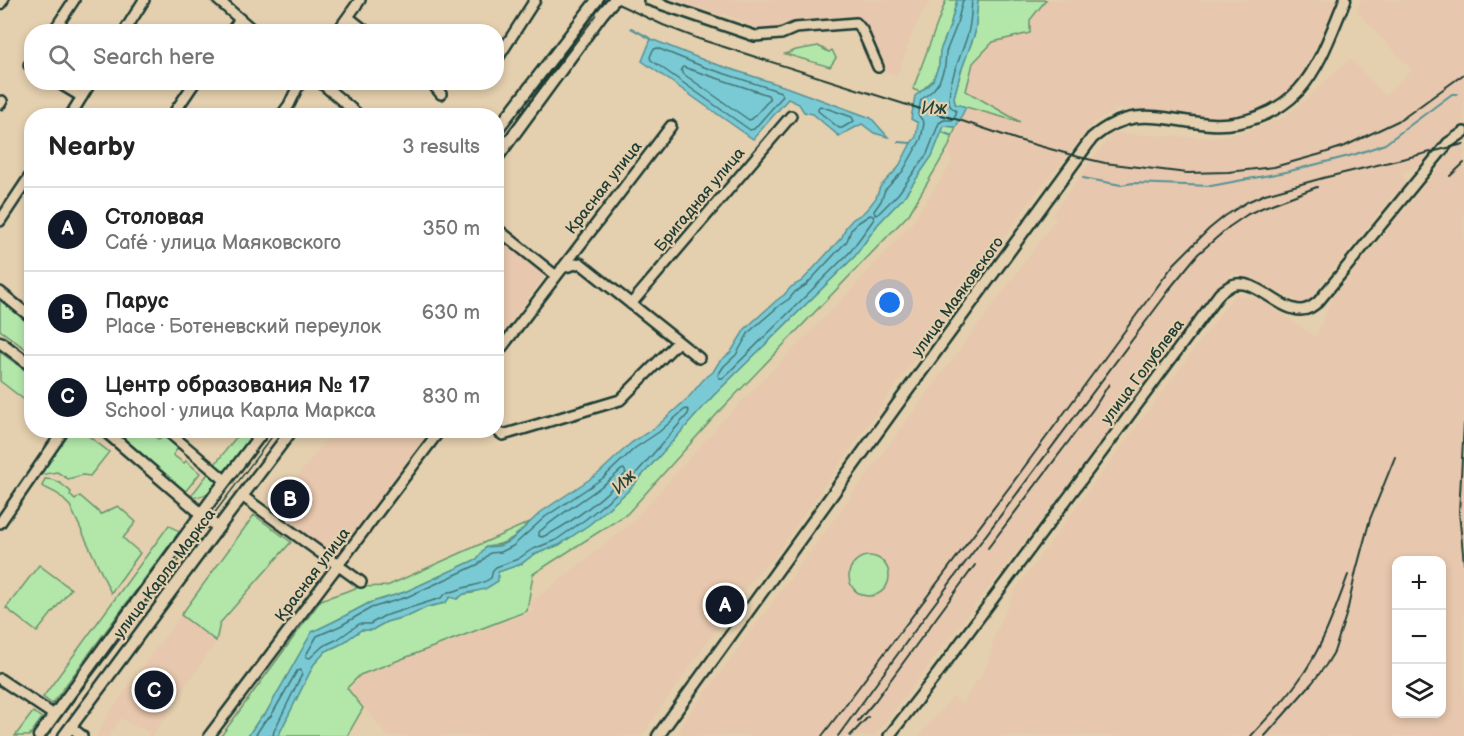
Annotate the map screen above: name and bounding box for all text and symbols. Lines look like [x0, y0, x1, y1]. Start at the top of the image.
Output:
search box [24, 24, 504, 90]
icon: search [45, 41, 78, 74]
text: Search here [93, 44, 215, 71]
water label: Иж [921, 98, 947, 119]
text: Nearby [48, 132, 135, 163]
text: 3 results [402, 135, 480, 159]
street label: Красная улица [562, 137, 646, 238]
street label: Бригадная улица [651, 144, 749, 256]
text: Столовая [105, 204, 204, 231]
text: A [61, 217, 74, 241]
text: 350 m [423, 217, 480, 241]
text: Café · улица Маяковского [105, 231, 341, 255]
street label: улица Маяковского [908, 233, 1008, 361]
text: Парус [105, 288, 169, 315]
your location [875, 288, 904, 317]
text: B [60, 301, 75, 325]
text: 630 m [422, 301, 480, 325]
text: Place · Ботеневский переулок [105, 315, 381, 339]
street label: улица Голублева [1097, 315, 1189, 428]
text: Центр образования № 17 [105, 372, 370, 399]
text: C [60, 385, 75, 409]
text: 830 m [422, 385, 480, 409]
text: School · улица Карла Маркса [105, 399, 376, 423]
water label: Иж [607, 465, 641, 499]
pin: B [270, 476, 310, 522]
street label: улица Карла Маркса [110, 505, 220, 643]
street label: Красная улица [272, 524, 355, 626]
map controls [1392, 556, 1446, 718]
button: + [1392, 556, 1446, 610]
pin: A [706, 582, 744, 628]
button: − [1392, 610, 1446, 664]
button: layers [1392, 664, 1446, 718]
pin: C [134, 668, 174, 712]

